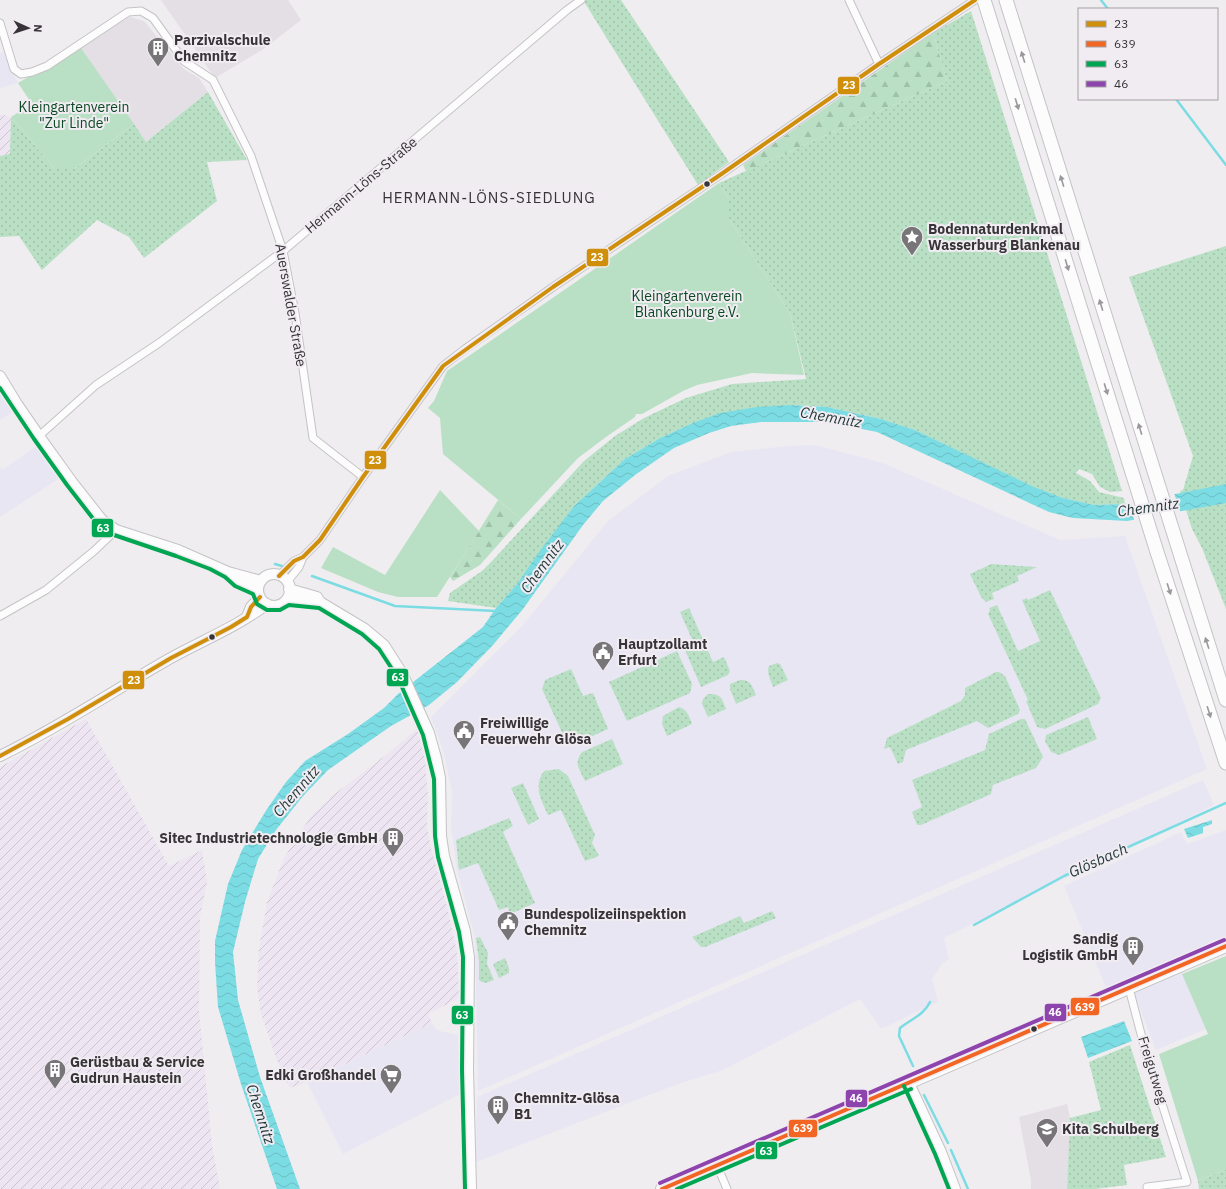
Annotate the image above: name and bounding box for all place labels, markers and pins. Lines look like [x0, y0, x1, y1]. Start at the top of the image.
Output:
place label: Parzivalschule Chemnitz [174, 31, 271, 65]
building icon: Parzivalschule Chemnitz [145, 35, 171, 68]
unlabelled marker [702, 179, 712, 189]
place label: Bodennaturdenkmal Wasserburg Blankenau [928, 220, 1080, 254]
place icon: Bodennaturdenkmal Wasserburg Blankenau [899, 224, 925, 257]
unlabelled marker [207, 632, 217, 642]
place label: Hauptzollamt Erfurt [618, 635, 707, 669]
public building icon: Hauptzollamt Erfurt [590, 639, 616, 672]
place label: Freiwillige Feuerwehr Glösa [480, 714, 592, 748]
public building icon: Freiwillige Feuerwehr Glösa [451, 718, 477, 751]
building icon: Sitec Industrietechnologie GmbH [380, 825, 406, 858]
place label: Sitec Industrietechnologie GmbH [159, 829, 378, 847]
place label: Bundespolizeiinspektion Chemnitz [524, 905, 686, 939]
public building icon: Bundespolizeiinspektion Chemnitz [495, 909, 521, 942]
place label: Sandig Logistik GmbH [1022, 930, 1118, 964]
building icon: Sandig Logistik GmbH [1120, 934, 1146, 967]
unlabelled marker [1029, 1024, 1039, 1034]
place label: Gerüstbau & Service Gudrun Haustein [70, 1053, 205, 1087]
building icon: Gerüstbau & Service Gudrun Haustein [42, 1057, 68, 1090]
supermarket icon: Edki Großhandel [378, 1062, 404, 1095]
place label: Edki Großhandel [265, 1066, 376, 1084]
place label: Chemnitz-Glösa B1 [514, 1089, 620, 1123]
building icon: Chemnitz-Glösa B1 [485, 1093, 511, 1126]
school or university icon: Kita Schulberg [1034, 1116, 1060, 1149]
place label: Kita Schulberg [1062, 1120, 1159, 1138]

